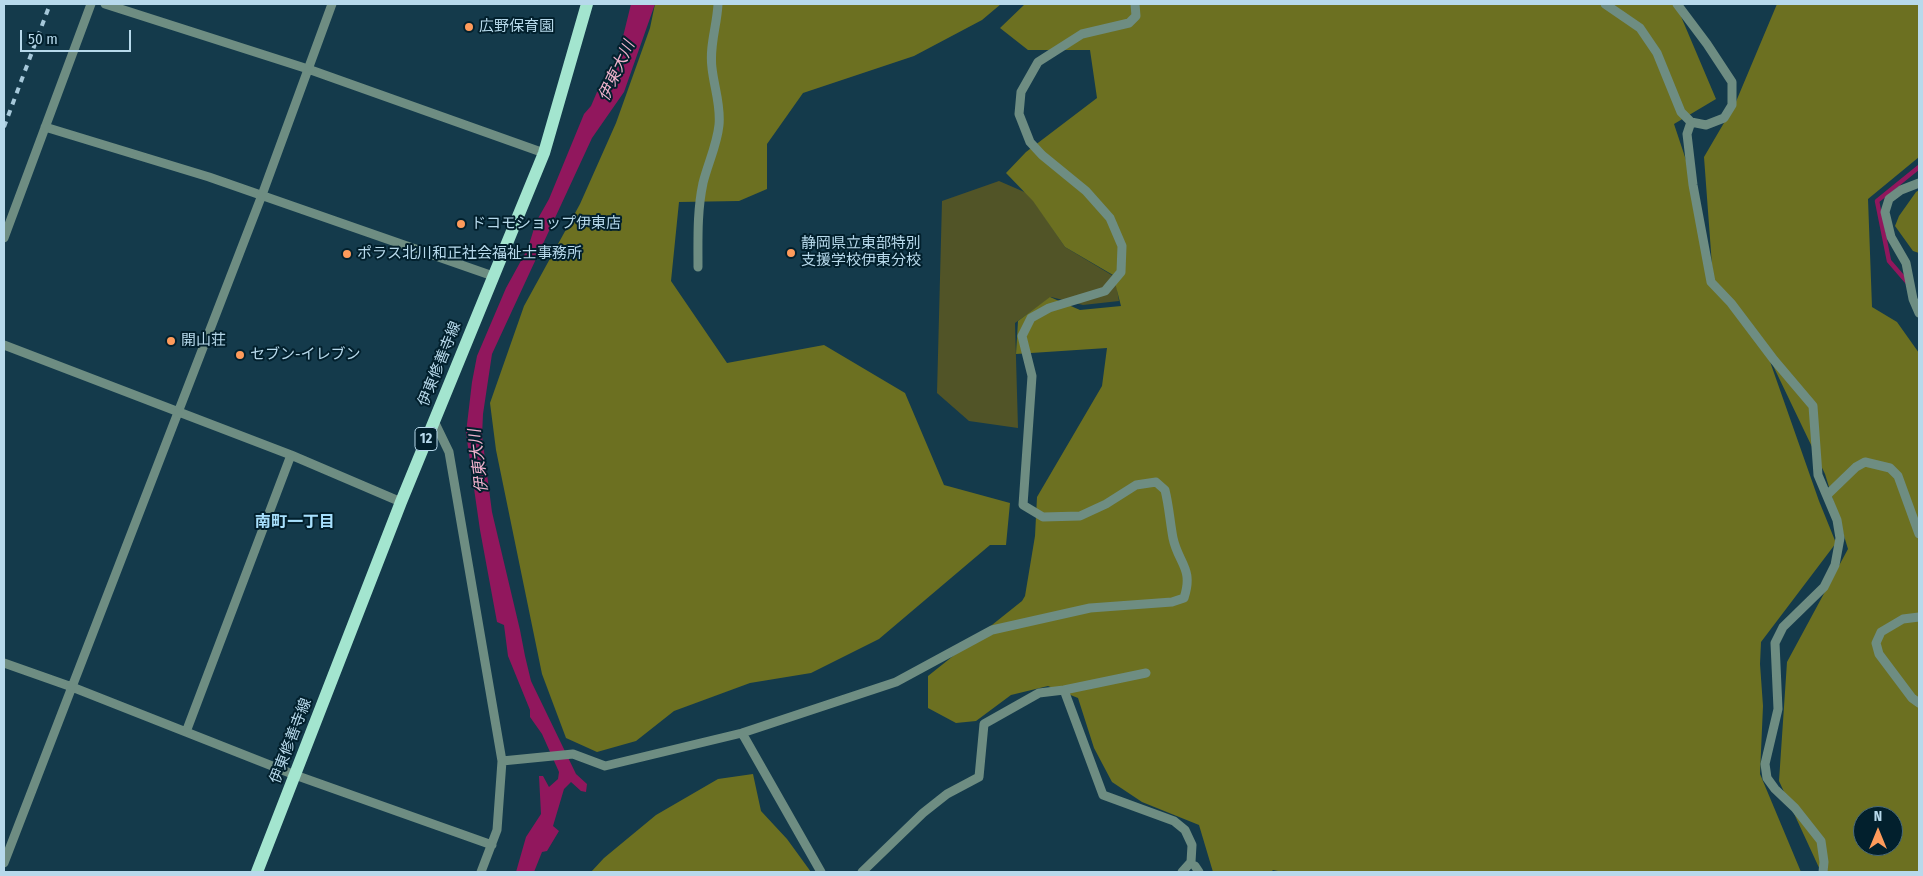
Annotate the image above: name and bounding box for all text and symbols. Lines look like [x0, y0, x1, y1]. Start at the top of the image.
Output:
place label: 広野保育園 [479, 18, 554, 36]
scale bar [22, 20, 134, 52]
marker: 広野保育園 [463, 21, 475, 33]
text: 50 m [28, 30, 58, 48]
water label: 伊東大川 [595, 38, 639, 104]
place label: ドコモショップ伊東店 [471, 215, 621, 233]
marker: ドコモショップ伊東店 [455, 218, 467, 230]
place label: 静岡県立東部特別 支援学校伊東分校 [801, 235, 921, 270]
place label: ポラス北川和正社会福祉士事務所 [357, 245, 582, 263]
marker: 静岡県立東部特別 支援学校伊東分校 [785, 247, 797, 259]
marker: ポラス北川和正社会福祉士事務所 [341, 248, 353, 260]
street label: 伊東修善寺線 [415, 319, 465, 409]
place label: 開山荘 [181, 332, 226, 350]
marker: 開山荘 [165, 335, 177, 347]
place label: セブン-イレブン [250, 346, 361, 364]
marker: セブン-イレブン [234, 349, 246, 361]
road number: 12 [415, 428, 437, 450]
water label: 伊東大川 [466, 428, 492, 494]
district label: 南町一丁目 [255, 513, 335, 533]
street label: 伊東修善寺線 [266, 696, 316, 786]
north arrow [1853, 806, 1903, 856]
text: N [1874, 808, 1882, 825]

